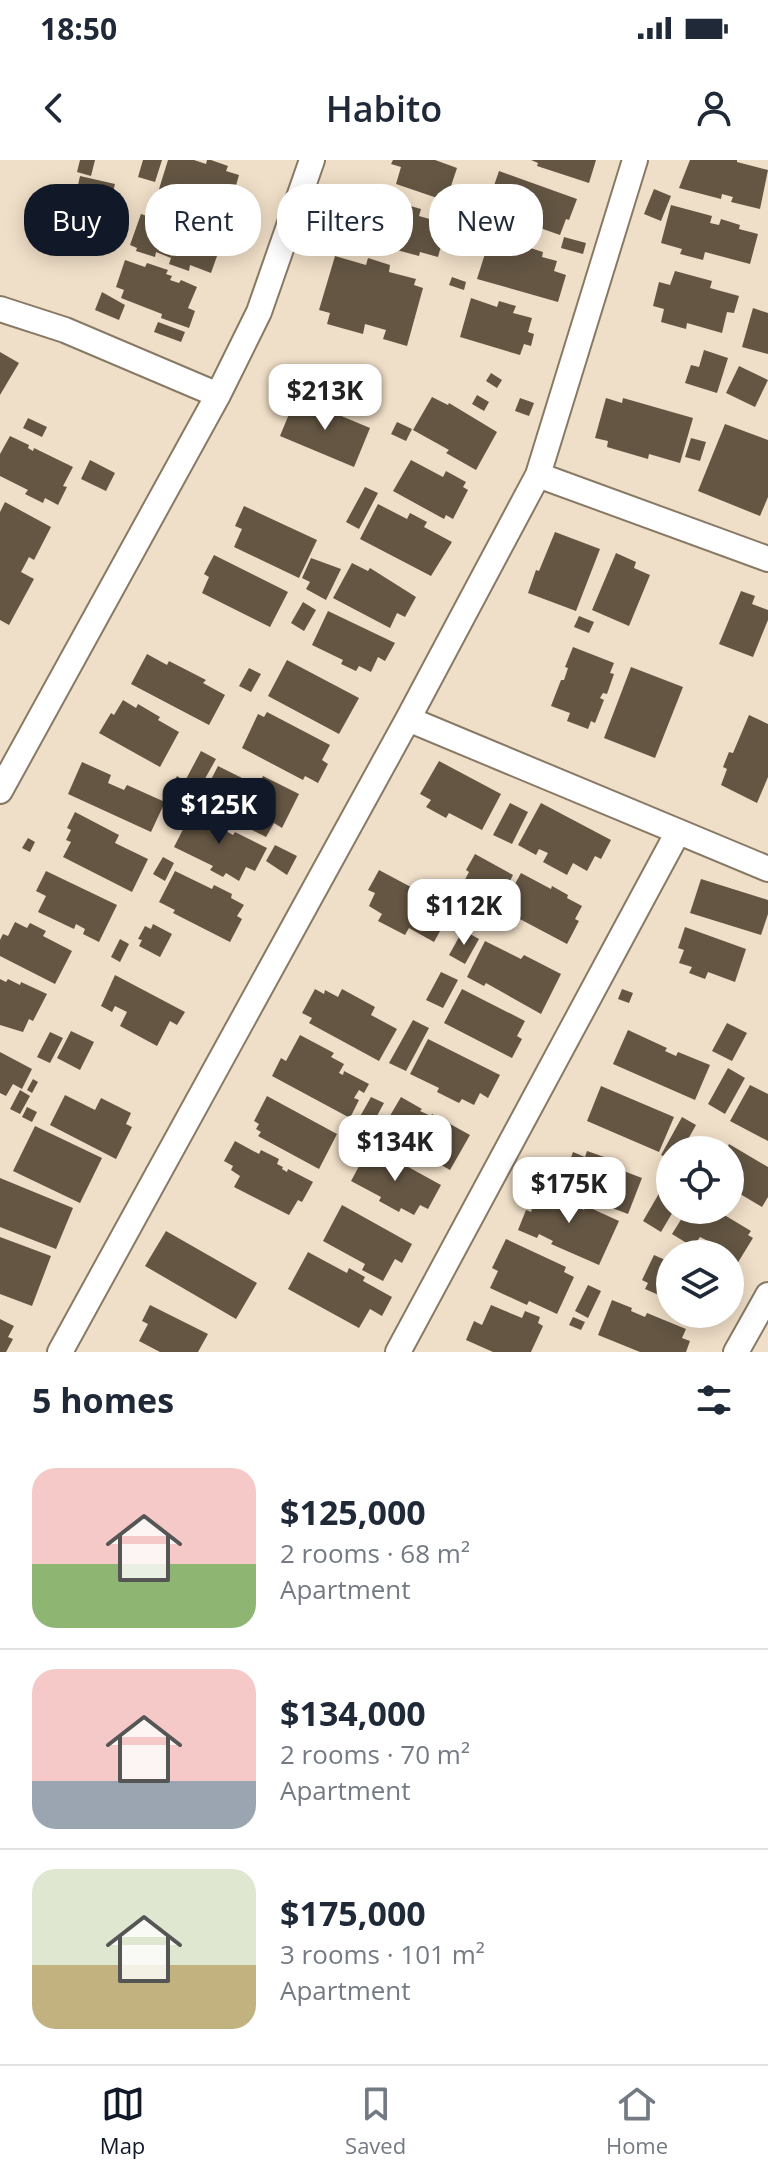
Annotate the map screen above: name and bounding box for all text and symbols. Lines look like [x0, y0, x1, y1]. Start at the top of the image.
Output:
text: 18:50 [40, 8, 117, 49]
text: Habito [326, 84, 442, 133]
icon: back [32, 86, 76, 130]
icon: person [692, 86, 736, 130]
chip: Buy [24, 184, 129, 256]
chip: Rent [145, 184, 261, 256]
chip: Filters [277, 184, 413, 256]
chip: New [429, 184, 543, 256]
pin: $213K [269, 364, 381, 432]
text: $213K [287, 372, 363, 408]
pin: $125K [163, 778, 275, 846]
text: $125K [181, 786, 257, 822]
pin: $112K [408, 879, 520, 947]
text: $112K [426, 887, 502, 923]
pin: $134K [339, 1115, 451, 1183]
text: $134K [357, 1123, 433, 1159]
map controls [656, 1136, 744, 1328]
button: locate [656, 1136, 744, 1224]
pin: $175K [513, 1157, 625, 1225]
text: $175K [531, 1165, 607, 1201]
button: layers [656, 1240, 744, 1328]
text: 5 homes [32, 1377, 174, 1423]
icon: filters [692, 1378, 736, 1422]
text: $125,000 [280, 1489, 426, 1535]
icon: home [96, 1500, 192, 1596]
text: 2 rooms · 68 m² [280, 1535, 470, 1571]
text: Apartment [280, 1571, 411, 1607]
text: $134,000 [280, 1690, 426, 1736]
icon: home [96, 1701, 192, 1797]
text: 2 rooms · 70 m² [280, 1736, 470, 1772]
text: Apartment [280, 1772, 411, 1808]
text: $175,000 [280, 1890, 426, 1936]
icon: home [96, 1901, 192, 1997]
text: 3 rooms · 101 m² [280, 1936, 485, 1972]
text: Apartment [280, 1972, 411, 2008]
tab: Map [100, 2082, 145, 2160]
tab: Saved [345, 2082, 406, 2160]
tab: Home [606, 2082, 668, 2160]

